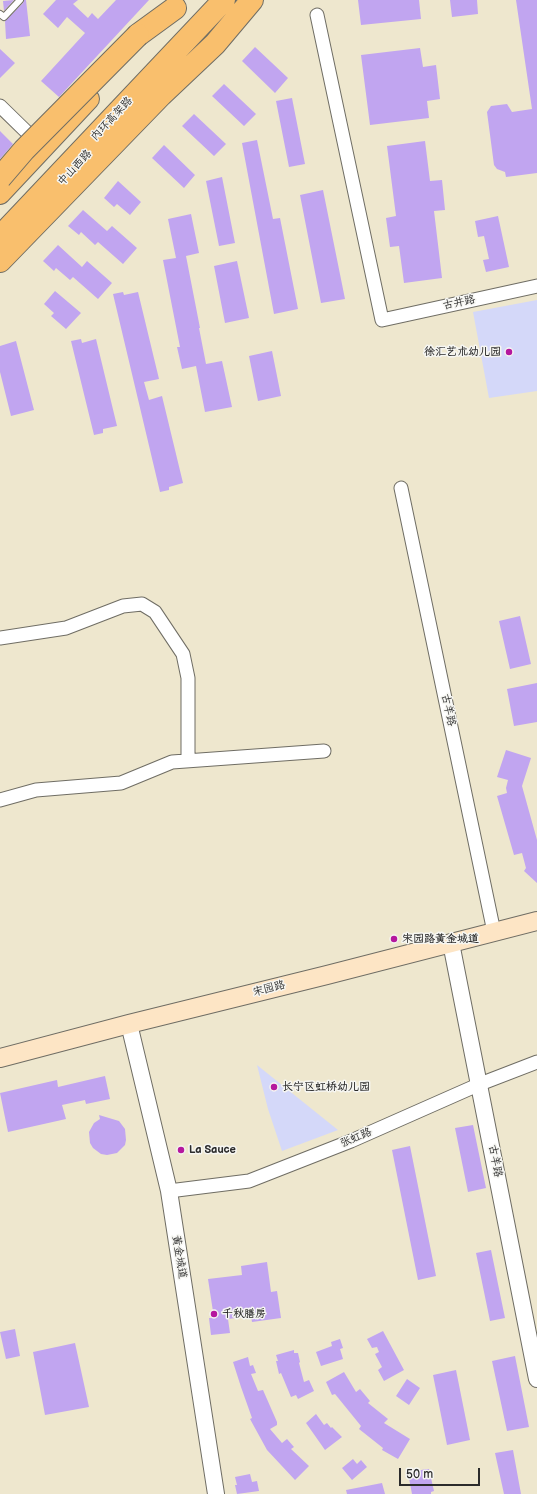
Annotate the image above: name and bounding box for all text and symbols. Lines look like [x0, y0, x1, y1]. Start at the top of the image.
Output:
street label: 内环高架路 [88, 94, 136, 144]
street label: 中山西路 [55, 147, 95, 189]
street label: 古井路 [441, 293, 477, 313]
place label: 徐汇艺术幼儿园 [424, 345, 501, 359]
marker: 徐汇艺术幼儿园 [504, 347, 514, 357]
street label: 古羊路 [438, 692, 458, 728]
place label: 宋园路黄金城道 [402, 932, 479, 946]
marker: 宋园路黄金城道 [389, 934, 399, 944]
street label: 宋园路 [251, 979, 287, 999]
place label: 长宁区虹桥幼儿园 [282, 1080, 370, 1094]
marker: 长宁区虹桥幼儿园 [269, 1082, 279, 1092]
street label: 张虹路 [338, 1125, 374, 1151]
place label: La Sauce [189, 1143, 236, 1157]
street label: 古羊路 [485, 1144, 505, 1178]
marker: La Sauce [176, 1145, 186, 1155]
street label: 黄金城道 [169, 1234, 189, 1280]
place label: 千秋膳房 [222, 1307, 266, 1321]
marker: 千秋膳房 [209, 1309, 219, 1319]
scale bar [401, 1460, 482, 1486]
text: 50 m [406, 1467, 433, 1482]

